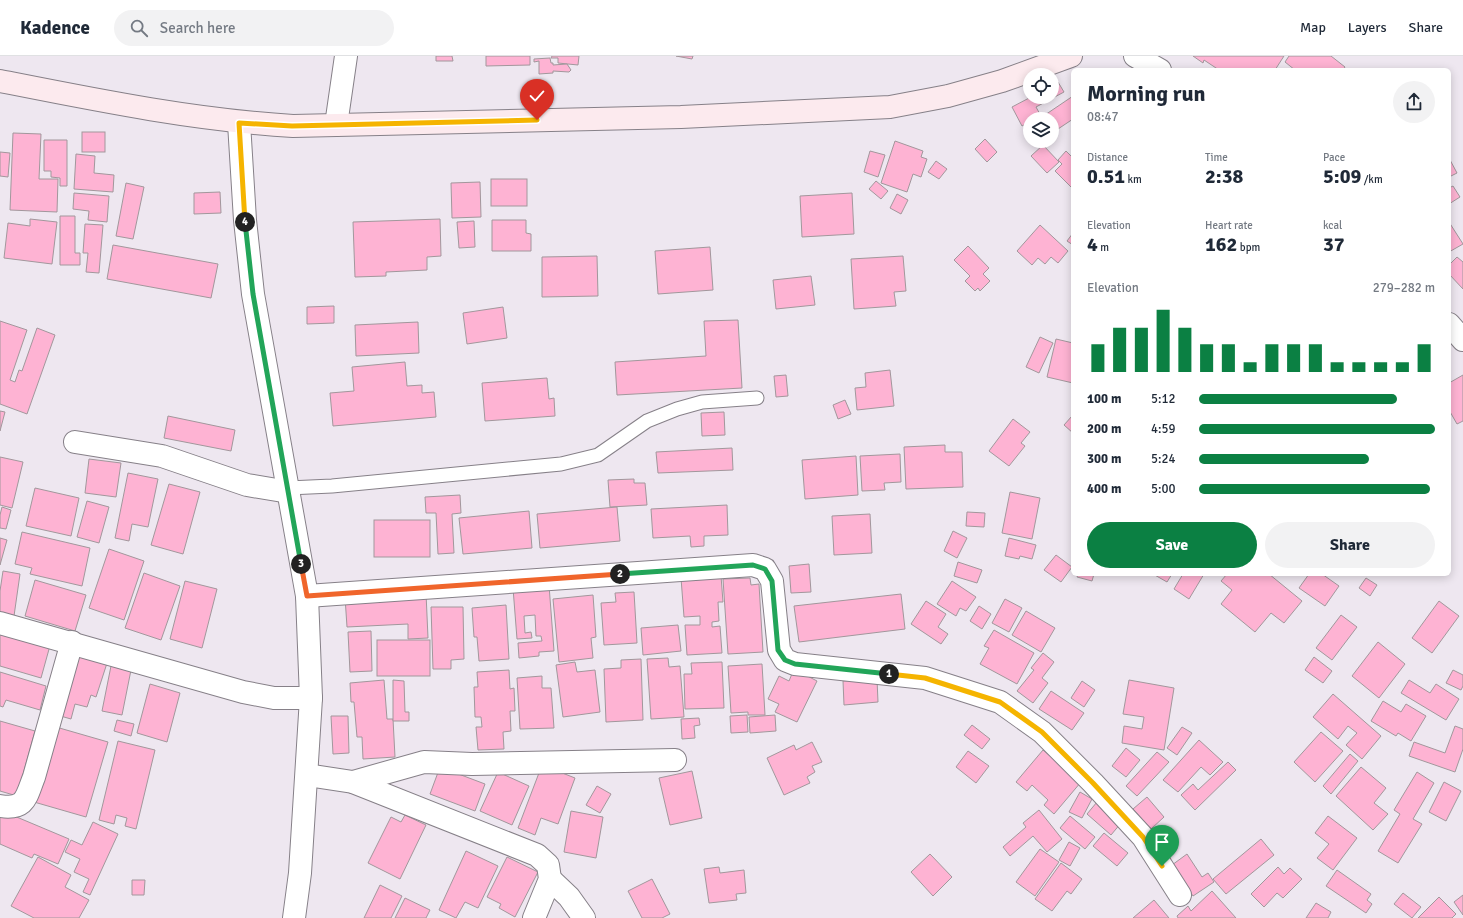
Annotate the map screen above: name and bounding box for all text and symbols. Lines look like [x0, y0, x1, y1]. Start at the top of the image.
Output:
search box [114, 10, 394, 46]
text: Kadence [20, 16, 90, 40]
icon: search [128, 17, 150, 39]
text: Search here [160, 19, 235, 37]
text: Map [1300, 19, 1326, 36]
text: Layers [1348, 19, 1387, 36]
text: Share [1409, 19, 1443, 36]
map controls [1023, 68, 1059, 148]
button: locate [1023, 68, 1059, 104]
pin [520, 79, 554, 120]
text: Morning run [1087, 80, 1206, 107]
button: share [1393, 81, 1435, 123]
icon: check [526, 85, 548, 107]
text: 08:47 [1087, 109, 1119, 125]
button: layers [1023, 112, 1059, 148]
text: Distance [1087, 151, 1128, 164]
text: Time [1205, 151, 1228, 164]
text: Pace [1323, 151, 1345, 164]
text: 0.51 [1087, 164, 1125, 189]
text: 2:38 [1205, 164, 1243, 189]
text: 5:09 [1323, 164, 1361, 189]
text: km [1125, 173, 1142, 186]
text: /km [1361, 173, 1383, 186]
pin: 4 [235, 212, 255, 232]
text: 4 [242, 215, 248, 228]
text: Elevation [1087, 219, 1131, 232]
text: Heart rate [1205, 219, 1253, 232]
text: kcal [1323, 219, 1342, 232]
text: 4 [1087, 232, 1098, 257]
text: 162 [1205, 232, 1237, 257]
text: 37 [1323, 232, 1345, 257]
text: m [1098, 241, 1109, 254]
text: bpm [1237, 241, 1260, 254]
text: Elevation [1087, 280, 1139, 296]
text: 279–282 m [1373, 280, 1435, 296]
text: 100 m [1087, 391, 1121, 407]
text: 5:12 [1151, 391, 1176, 407]
text: 200 m [1087, 421, 1121, 437]
text: 4:59 [1151, 421, 1176, 437]
text: 300 m [1087, 451, 1121, 467]
text: 5:24 [1151, 451, 1176, 467]
text: 400 m [1087, 481, 1121, 497]
text: 5:00 [1151, 481, 1176, 497]
button: Save [1087, 522, 1257, 568]
button: Share [1265, 522, 1435, 568]
pin: 3 [291, 554, 311, 574]
text: 3 [298, 557, 304, 570]
pin: 2 [610, 564, 630, 584]
text: 2 [617, 567, 623, 580]
pin: 1 [879, 664, 899, 684]
text: 1 [886, 667, 892, 680]
pin [1145, 825, 1179, 866]
icon: arrive [1151, 831, 1173, 853]

